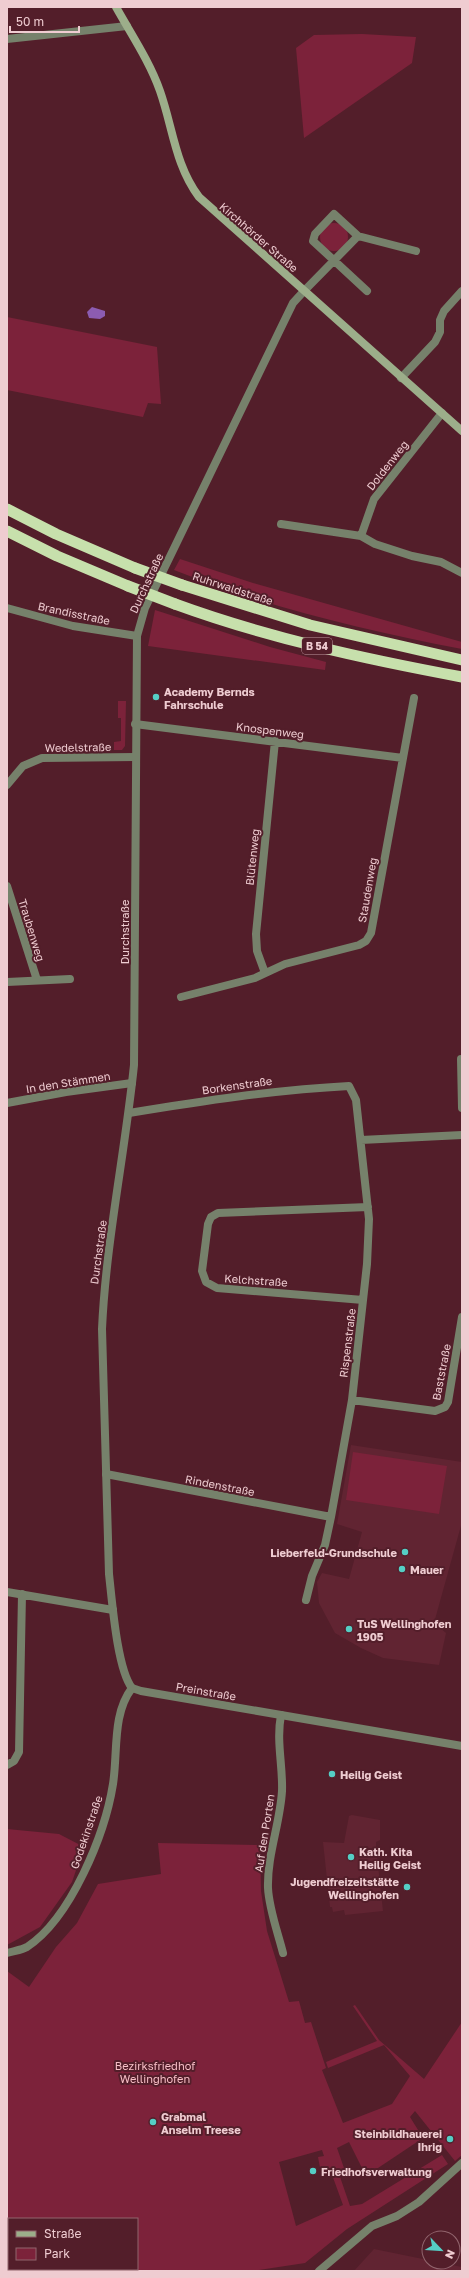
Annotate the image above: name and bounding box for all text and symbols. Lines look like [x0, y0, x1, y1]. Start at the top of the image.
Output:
scale bar [10, 8, 79, 34]
text: 50 m [16, 14, 44, 29]
street label: Kirchhörder Straße [217, 199, 301, 275]
street label: Doldenweg [364, 438, 410, 492]
street label: Durchstraße [126, 551, 166, 615]
street label: Ruhrwaldstraße [191, 569, 275, 607]
street label: Brandisstraße [37, 599, 111, 627]
road number: B 54 [302, 638, 332, 654]
place label: Academy Bernds Fahrschule [164, 685, 255, 711]
marker: Academy Bernds Fahrschule [151, 692, 161, 702]
street label: Knospenweg [235, 719, 305, 741]
street label: Wedelstraße [45, 740, 111, 754]
street label: Blütenweg [243, 828, 261, 886]
street label: Staudenweg [355, 856, 379, 924]
street label: Traubenweg [16, 897, 48, 963]
street label: Durchstraße [118, 900, 131, 964]
street label: In den Stämmen [25, 1069, 111, 1095]
street label: Borkenstraße [201, 1074, 273, 1096]
street label: Durchstraße [87, 1219, 109, 1285]
street label: Kelchstraße [224, 1271, 288, 1289]
street label: Rispenstraße [336, 1308, 358, 1378]
street label: Baststraße [429, 1343, 453, 1401]
street label: Rindenstraße [184, 1472, 256, 1498]
place label: Lieberfeld-Grundschule [270, 1546, 397, 1559]
marker: Lieberfeld-Grundschule [400, 1547, 410, 1557]
place label: Mauer [410, 1563, 444, 1576]
marker: Mauer [397, 1564, 407, 1574]
place label: TuS Wellinghofen 1905 [357, 1617, 452, 1643]
marker: TuS Wellinghofen 1905 [344, 1624, 354, 1634]
street label: Preinstraße [175, 1679, 237, 1703]
place label: Heilig Geist [340, 1768, 403, 1781]
marker: Heilig Geist [327, 1769, 337, 1779]
street label: Auf den Porten [251, 1793, 277, 1873]
street label: Godekinstraße [67, 1794, 105, 1870]
place label: Kath. Kita Heilig Geist [359, 1845, 422, 1871]
marker: Kath. Kita Heilig Geist [346, 1852, 356, 1862]
place label: Jugendfreizeitstätte Wellinghofen [290, 1875, 400, 1901]
marker: Jugendfreizeitstätte Wellinghofen [402, 1882, 412, 1892]
park label: Bezirksfriedhof Wellinghofen [115, 2059, 195, 2085]
place label: Grabmal Anselm Treese [161, 2110, 241, 2136]
marker: Grabmal Anselm Treese [148, 2117, 158, 2127]
place label: Steinbildhauerei Ihrig [354, 2127, 442, 2153]
marker: Steinbildhauerei Ihrig [445, 2134, 455, 2144]
place label: Friedhofsverwaltung [321, 2165, 432, 2178]
marker: Friedhofsverwaltung [308, 2166, 318, 2176]
legend [8, 2218, 138, 2270]
text: Straße [44, 2226, 82, 2241]
north arrow [421, 2230, 461, 2270]
text: Park [44, 2246, 70, 2261]
text: N [443, 2248, 458, 2261]

